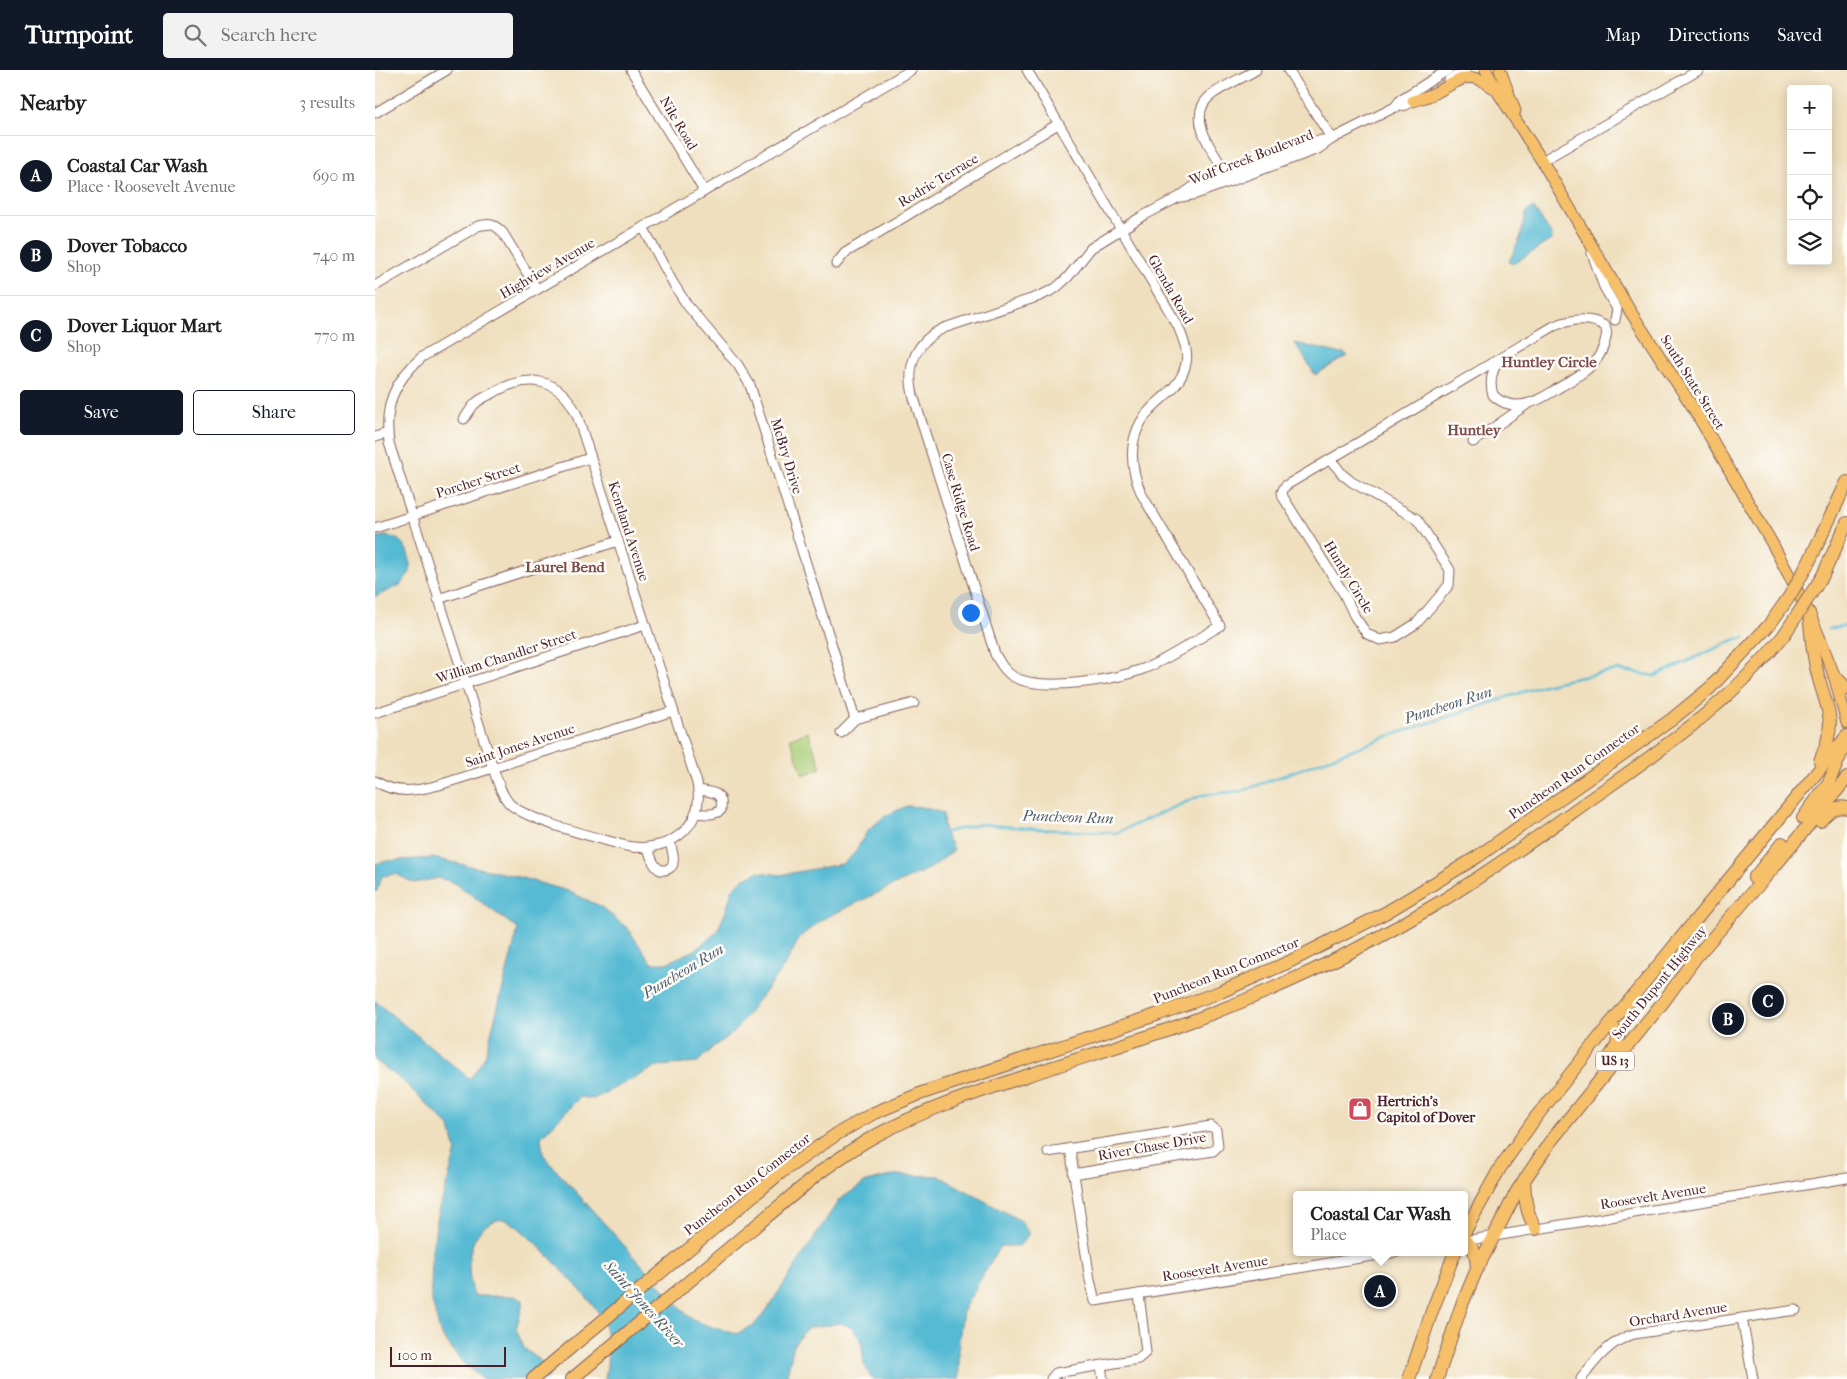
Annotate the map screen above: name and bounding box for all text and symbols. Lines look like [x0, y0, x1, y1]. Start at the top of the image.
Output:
search box [163, 13, 513, 58]
text: Turnpoint [25, 21, 133, 49]
icon: search [181, 21, 209, 49]
text: Search here [221, 24, 317, 46]
text: Map [1606, 25, 1640, 46]
text: Directions [1668, 25, 1749, 46]
text: Saved [1777, 25, 1822, 46]
map controls [1787, 85, 1832, 265]
button: + [1787, 85, 1832, 130]
text: Nearby [20, 91, 86, 115]
text: 3 results [299, 93, 355, 112]
street label: Nile Road [656, 93, 701, 153]
street label: Wolf Creek Boulevard [1186, 126, 1316, 189]
button: − [1787, 130, 1832, 175]
street label: Rodric Terrace [895, 150, 981, 211]
text: Coastal Car Wash [67, 155, 208, 177]
text: A [31, 166, 41, 185]
text: 690 m [312, 166, 355, 185]
button: locate [1787, 175, 1832, 220]
text: Place · Roosevelt Avenue [67, 177, 235, 196]
button: layers [1787, 220, 1832, 265]
street label: Highview Avenue [497, 234, 598, 302]
text: Dover Tobacco [67, 235, 187, 257]
text: B [31, 246, 41, 265]
text: 740 m [313, 246, 355, 265]
street label: Glenda Road [1144, 252, 1197, 327]
text: Shop [67, 257, 101, 276]
text: Dover Liquor Mart [67, 315, 222, 337]
text: C [31, 326, 41, 345]
text: 770 m [314, 326, 355, 345]
street label: South State Street [1657, 332, 1729, 433]
text: Shop [67, 337, 101, 356]
district label: Huntley Circle [1501, 353, 1597, 371]
button: Save [20, 390, 183, 435]
button: Share [193, 390, 355, 435]
street label: McBry Drive [767, 416, 806, 496]
district label: Huntley [1447, 421, 1502, 439]
street label: Case Ridge Road [938, 451, 984, 553]
street label: Porcher Street [434, 459, 523, 502]
street label: Kentland Avenue [604, 479, 653, 583]
street label: Huntly Circle [1320, 538, 1377, 617]
district label: Laurel Bend [525, 558, 606, 576]
your location [958, 600, 984, 626]
street label: William Chandler Street [433, 626, 579, 688]
water label: Puncheon Run [1401, 682, 1494, 728]
street label: Saint Jones Avenue [463, 720, 577, 771]
street label: Puncheon Run Connector [1505, 720, 1643, 823]
water label: Puncheon Run [1021, 806, 1114, 828]
street label: South Dupont Highway [1608, 922, 1711, 1043]
street label: Puncheon Run Connector [1151, 933, 1302, 1008]
water label: Puncheon Run [638, 940, 727, 1003]
pin: C [1752, 982, 1784, 1020]
pin: B [1712, 1000, 1744, 1038]
road number: US 13 [1596, 1051, 1634, 1070]
place label: Hertrich’s Capitol of Dover [1377, 1093, 1476, 1126]
shop icon: Hertrich’s Capitol of Dover [1347, 1096, 1373, 1122]
street label: River Chase Drive [1097, 1129, 1208, 1164]
street label: Puncheon Run Connector [681, 1130, 814, 1239]
street label: Roosevelt Avenue [1599, 1180, 1707, 1213]
popup [1293, 1191, 1468, 1256]
text: Coastal Car Wash [1310, 1203, 1451, 1225]
text: Place [1310, 1225, 1347, 1244]
street label: Roosevelt Avenue [1161, 1252, 1269, 1285]
water label: Saint Jones River [600, 1256, 689, 1352]
pin: A [1364, 1272, 1396, 1310]
street label: Orchard Avenue [1628, 1298, 1728, 1331]
scale bar [390, 1344, 506, 1367]
text: 100 m [397, 1347, 432, 1364]

